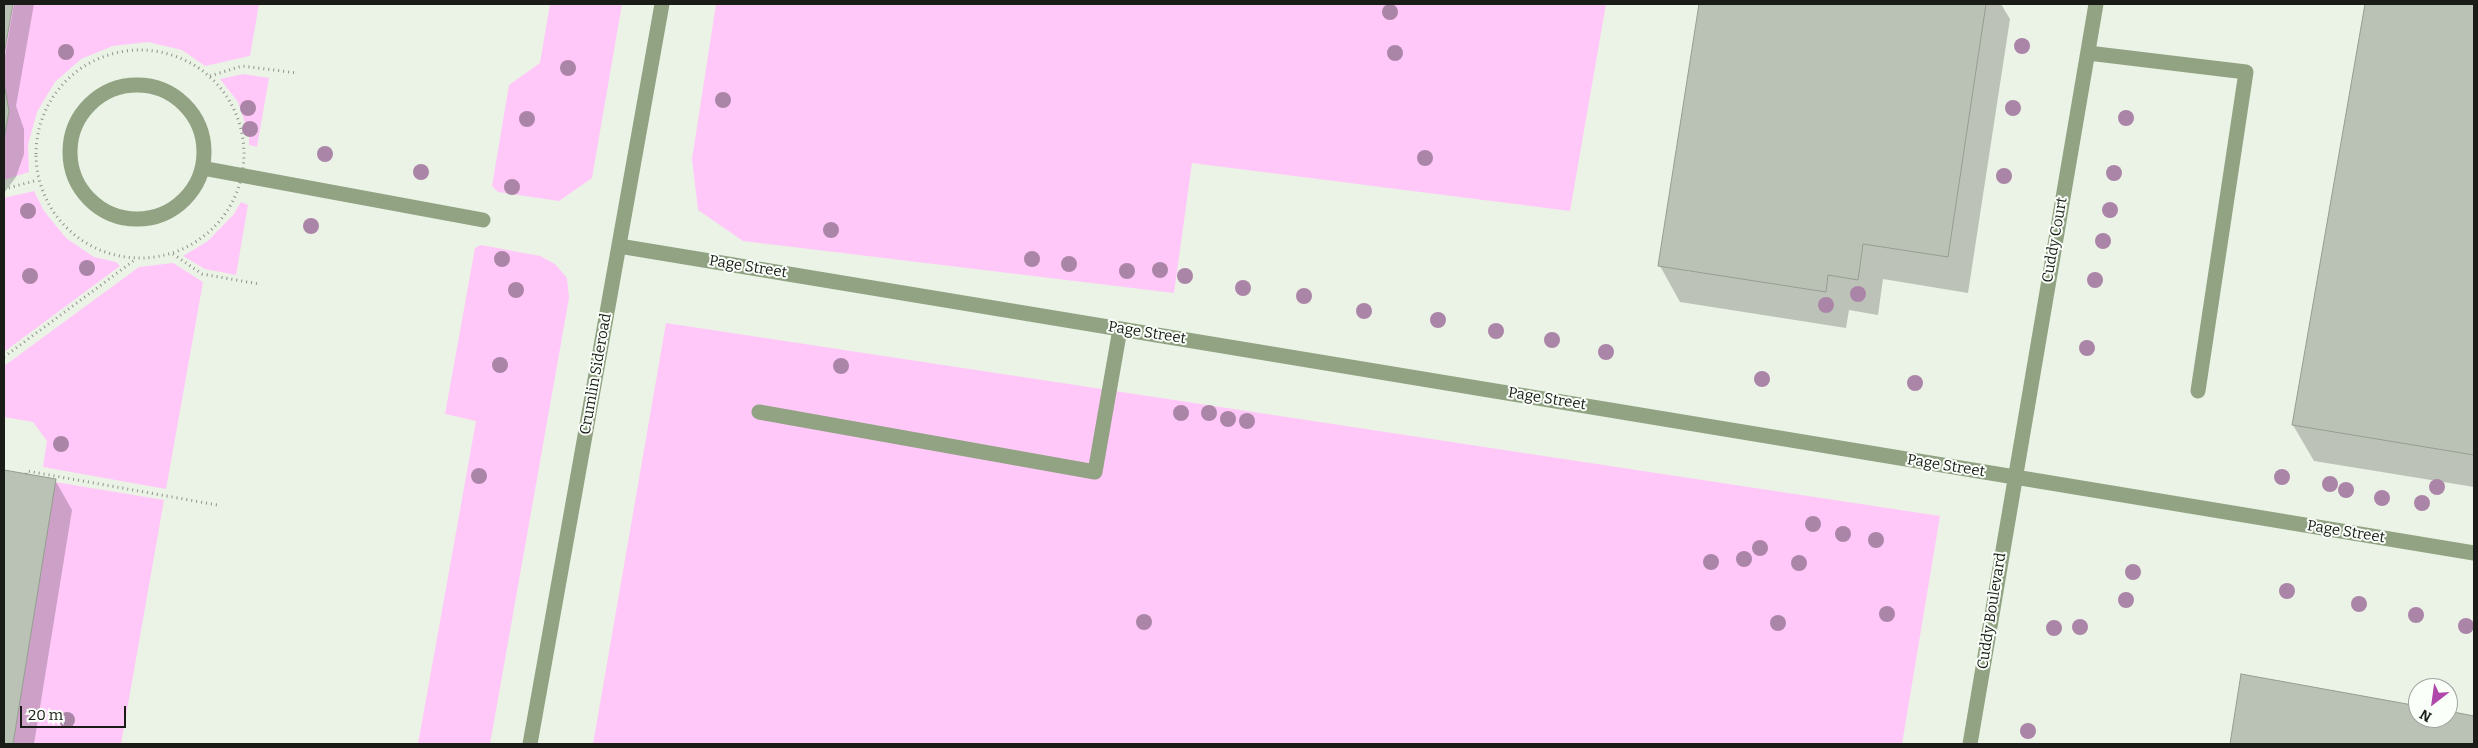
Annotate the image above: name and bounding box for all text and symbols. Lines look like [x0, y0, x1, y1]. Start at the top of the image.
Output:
street label: Cuddy Court [2039, 196, 2071, 284]
street label: Page Street [708, 252, 788, 282]
street label: Crumlin Sideroad [576, 312, 616, 436]
street label: Page Street [1107, 318, 1187, 348]
street label: Page Street [1507, 384, 1587, 414]
street label: Page Street [1906, 451, 1986, 481]
street label: Page Street [2306, 517, 2386, 547]
street label: Cuddy Boulevard [1974, 551, 2010, 671]
north arrow [2408, 678, 2458, 728]
scale bar [22, 696, 129, 728]
text: N [2417, 705, 2435, 726]
text: 20 m [28, 706, 63, 724]

